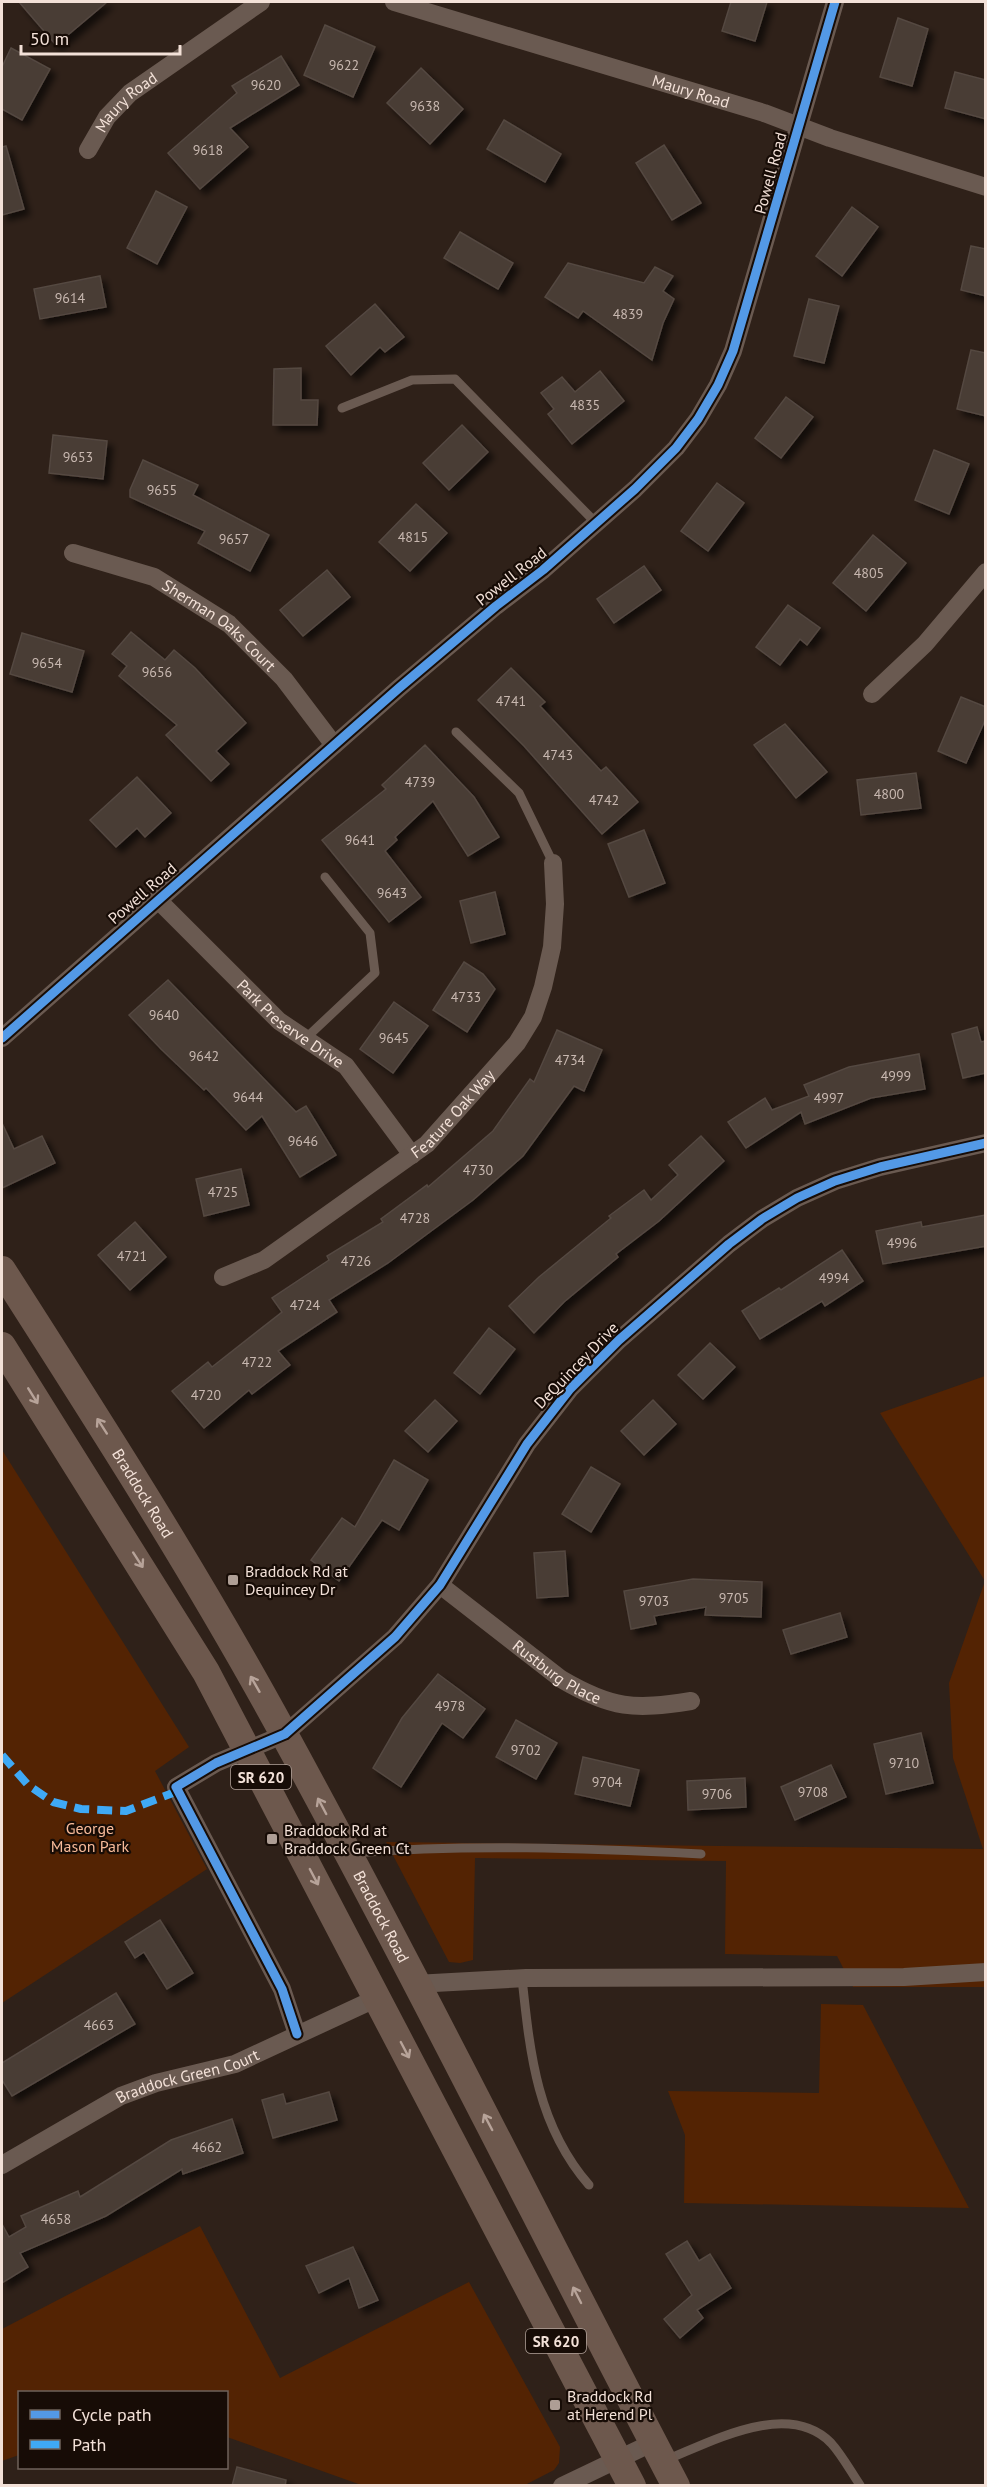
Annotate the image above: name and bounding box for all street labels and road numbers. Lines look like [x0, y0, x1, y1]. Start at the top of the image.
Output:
street label: Maury Road [90, 67, 161, 136]
street label: Maury Road [650, 70, 732, 112]
street label: Powell Road [749, 130, 791, 216]
street label: Powell Road [472, 542, 550, 610]
street label: Sherman Oaks Court [159, 575, 281, 676]
street label: Powell Road [104, 858, 180, 928]
street label: Park Preserve Drive [233, 975, 348, 1072]
street label: Feature Oak Way [407, 1065, 499, 1162]
street label: DeQuincey Drive [530, 1317, 622, 1413]
street label: Braddock Road [108, 1445, 178, 1541]
street label: Rustburg Place [509, 1635, 604, 1708]
road number: SR 620 [231, 1765, 291, 1789]
street label: Braddock Road [349, 1867, 414, 1966]
street label: Braddock Green Court [112, 2044, 263, 2107]
road number: SR 620 [526, 2329, 586, 2353]

